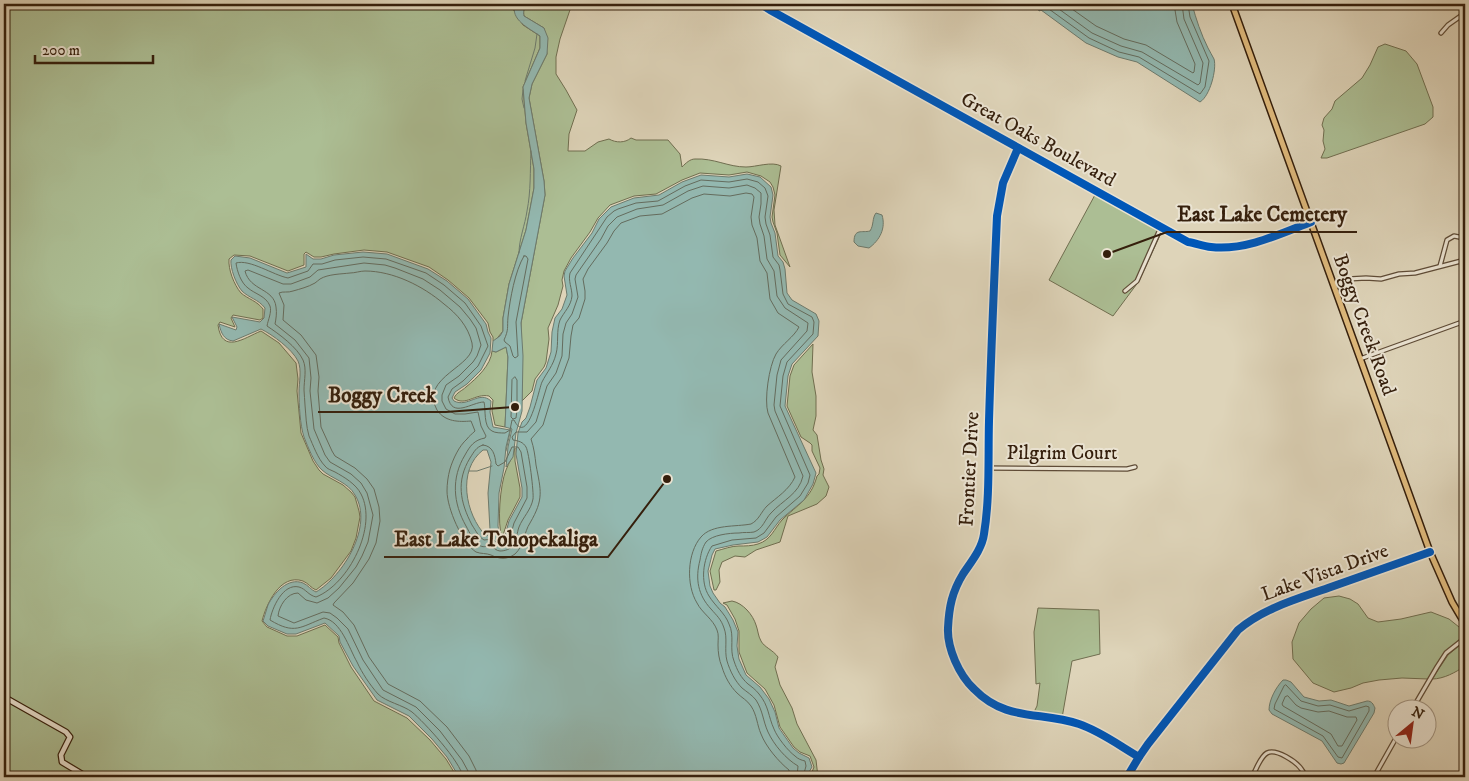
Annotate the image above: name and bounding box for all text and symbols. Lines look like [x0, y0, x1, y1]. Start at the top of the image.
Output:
scale bar [35, 32, 152, 64]
text: 200 m [42, 41, 80, 60]
street label: Great Oaks Boulevard [956, 87, 1120, 193]
callout: East Lake Cemetery [1167, 196, 1357, 232]
text: East Lake Cemetery [1177, 202, 1348, 228]
street label: Boggy Creek Road [1327, 251, 1401, 399]
callout: Boggy Creek [318, 376, 446, 412]
text: Boggy Creek [328, 383, 437, 409]
street label: Frontier Drive [955, 411, 985, 527]
street label: Pilgrim Court [1007, 441, 1117, 466]
callout: East Lake Tohopekaliga [384, 521, 608, 557]
text: East Lake Tohopekaliga [394, 527, 599, 553]
street label: Lake Vista Drive [1258, 538, 1392, 608]
north arrow [1386, 698, 1436, 748]
text: N [1408, 703, 1428, 724]

